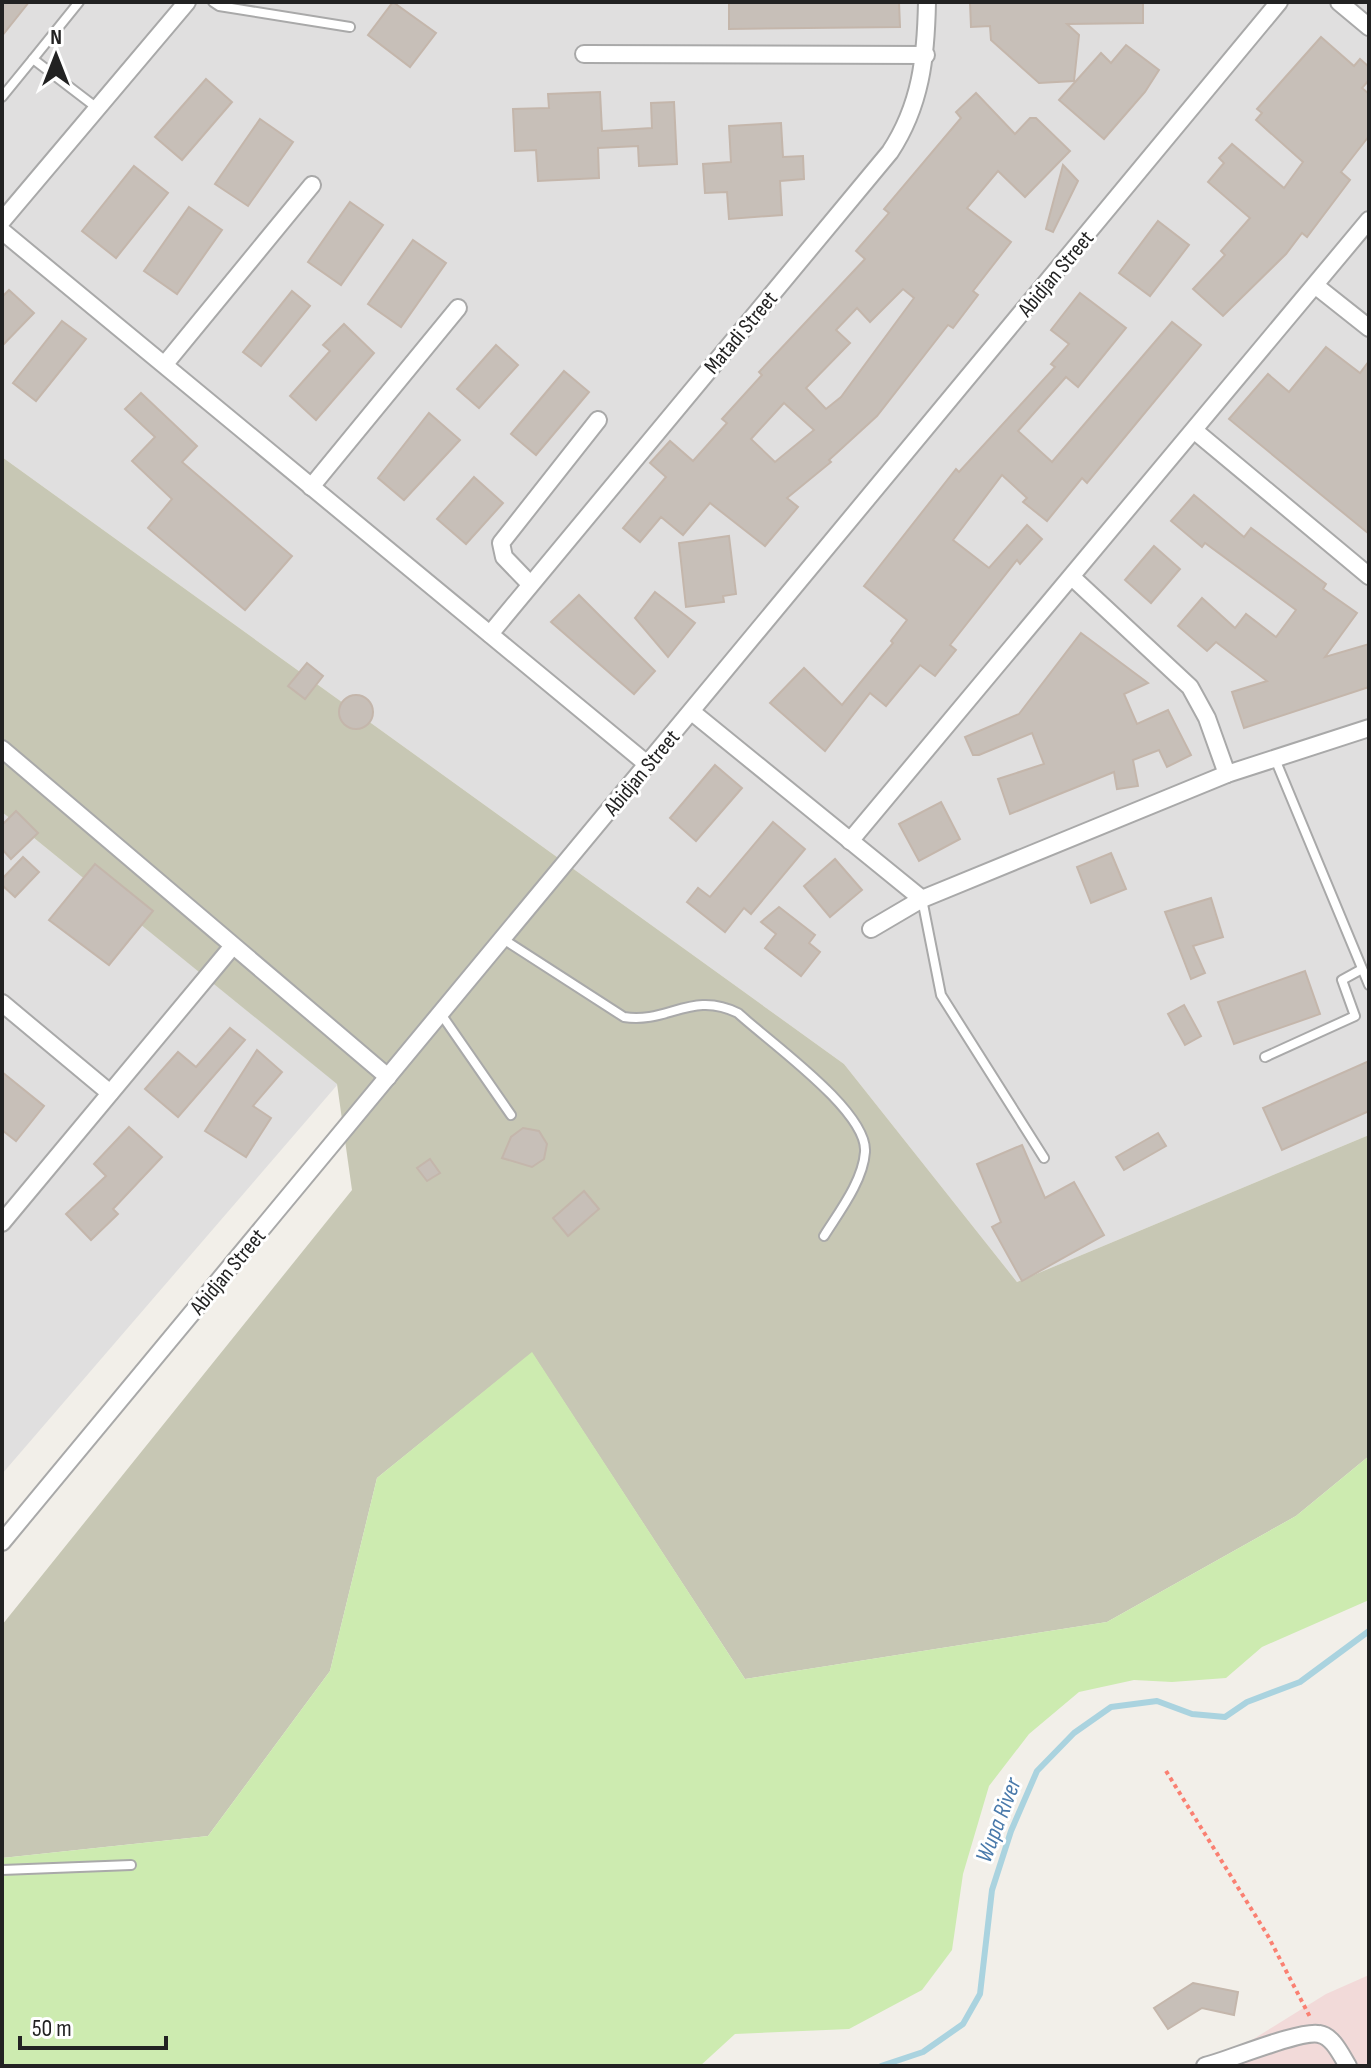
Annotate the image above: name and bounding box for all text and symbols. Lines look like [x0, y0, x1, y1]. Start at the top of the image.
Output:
north arrow [16, 16, 96, 96]
text: N [50, 24, 62, 51]
street label: Abidjan Street [1012, 225, 1100, 323]
street label: Matadi Street [699, 286, 784, 380]
street label: Abidjan Street [598, 724, 686, 822]
street label: Abidjan Street [184, 1223, 272, 1321]
water label: Wupa River [969, 1773, 1028, 1867]
scale bar [20, 2000, 166, 2050]
text: 50 m [32, 2014, 72, 2043]

